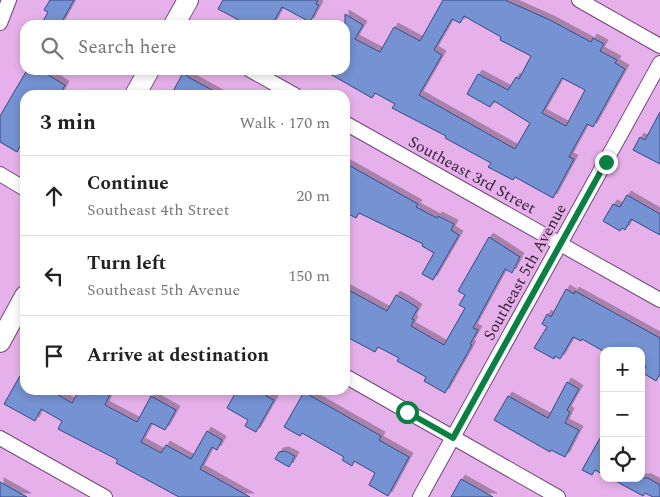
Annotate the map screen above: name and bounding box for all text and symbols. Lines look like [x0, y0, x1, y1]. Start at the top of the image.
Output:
search box [20, 20, 350, 75]
text: Search here [78, 33, 177, 62]
icon: search [38, 34, 66, 62]
text: 3 min [40, 107, 96, 139]
text: Walk · 170 m [239, 111, 330, 135]
street label: Southeast 3rd Street [404, 130, 541, 220]
route end [595, 151, 618, 174]
text: Continue [87, 169, 169, 198]
icon: ahead [40, 182, 68, 210]
text: 20 m [296, 184, 330, 208]
text: Southeast 4th Street [87, 198, 229, 222]
street label: Southeast 5th Avenue [477, 199, 573, 345]
text: Turn left [87, 249, 166, 278]
icon: left [40, 262, 68, 290]
text: 150 m [288, 264, 330, 288]
text: Southeast 5th Avenue [87, 278, 240, 302]
text: Arrive at destination [87, 341, 269, 370]
icon: arrive [40, 342, 68, 370]
map controls [600, 347, 645, 482]
button: + [600, 347, 645, 392]
button: − [600, 392, 645, 437]
route start [396, 401, 419, 424]
button: locate [600, 437, 645, 482]

